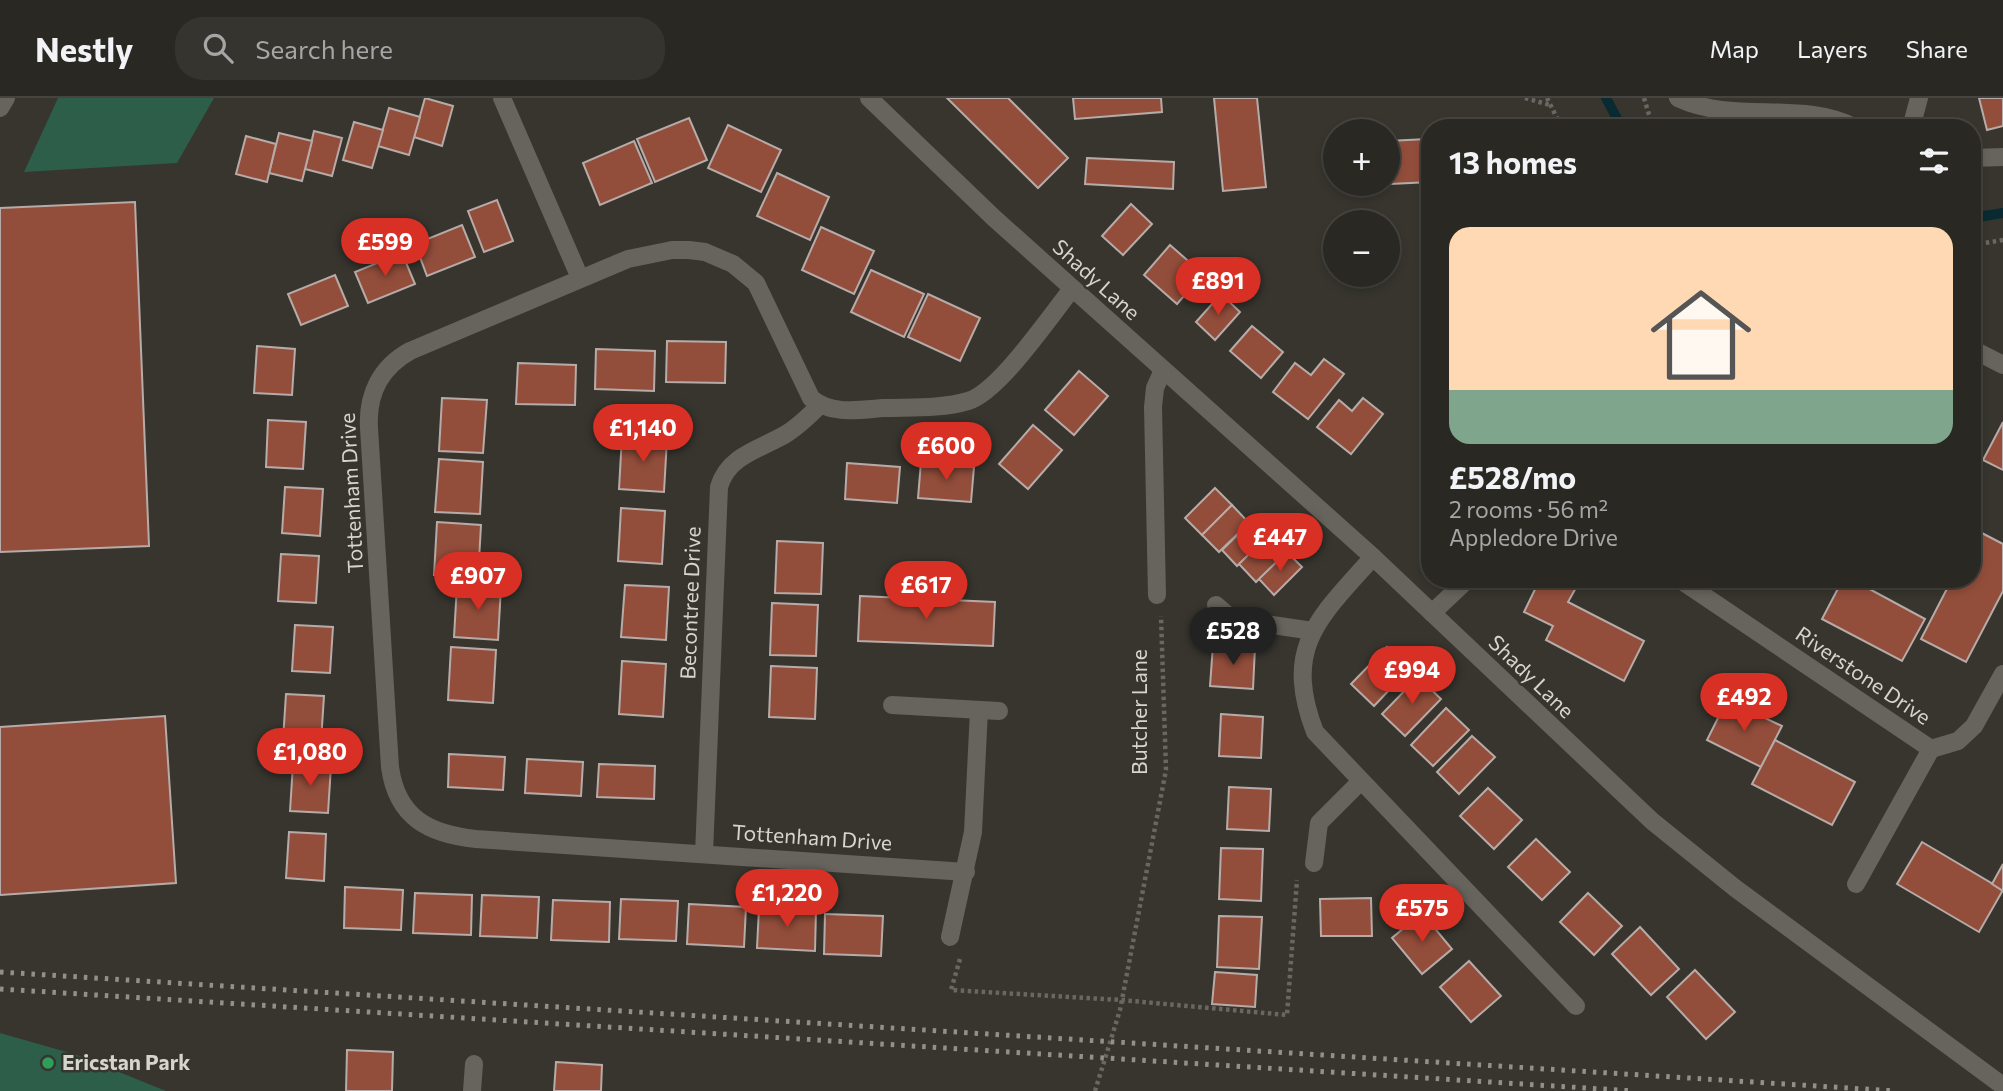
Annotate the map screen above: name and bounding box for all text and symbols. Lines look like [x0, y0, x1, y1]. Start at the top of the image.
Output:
search box [175, 17, 665, 80]
text: Nestly [35, 28, 133, 69]
icon: search [199, 29, 237, 67]
text: Search here [255, 33, 393, 64]
text: Map [1710, 34, 1759, 63]
text: Layers [1797, 34, 1868, 63]
text: Share [1906, 34, 1968, 63]
map controls [1323, 119, 1400, 287]
button: + [1323, 119, 1400, 196]
icon: filters [1915, 142, 1953, 180]
text: 13 homes [1449, 143, 1577, 180]
button: − [1323, 210, 1400, 287]
pin: £599 [344, 218, 426, 278]
text: £599 [357, 227, 413, 255]
street label: Shady Lane [1048, 233, 1146, 324]
pin: £891 [1177, 258, 1259, 317]
text: £891 [1192, 266, 1244, 294]
icon: home [1638, 272, 1764, 398]
pin: £1,140 [586, 404, 700, 464]
street label: Tottenham Drive [334, 412, 367, 574]
text: £1,140 [609, 413, 677, 441]
pin: £600 [905, 422, 987, 482]
text: £600 [917, 431, 975, 459]
text: £528/mo [1449, 458, 1576, 495]
text: 2 rooms · 56 m² [1449, 495, 1608, 523]
pin: £447 [1239, 514, 1321, 573]
text: £447 [1253, 522, 1307, 550]
text: Appledore Drive [1449, 523, 1618, 551]
street label: Becontree Drive [674, 526, 705, 680]
pin: £907 [437, 552, 519, 612]
text: £907 [450, 561, 506, 589]
pin: £617 [885, 561, 967, 621]
text: £617 [900, 570, 952, 598]
pin: £528 [1192, 608, 1274, 667]
text: £528 [1206, 616, 1260, 644]
street label: Riverstone Drive [1792, 620, 1936, 729]
street label: Shady Lane [1484, 629, 1580, 723]
pin: £994 [1371, 646, 1453, 706]
street label: Butcher Lane [1126, 649, 1151, 775]
text: £994 [1384, 655, 1440, 683]
pin: £492 [1703, 674, 1785, 733]
text: £492 [1716, 682, 1772, 710]
pin: £1,080 [253, 728, 367, 788]
text: £1,080 [273, 737, 347, 765]
street label: Tottenham Drive [731, 818, 893, 855]
pin: £1,220 [730, 870, 844, 929]
text: £1,220 [752, 878, 822, 906]
pin: £575 [1381, 884, 1463, 944]
text: £575 [1395, 893, 1449, 921]
place label: Ericstan Park [62, 1049, 190, 1074]
marker: Ericstan Park [40, 1055, 56, 1071]

